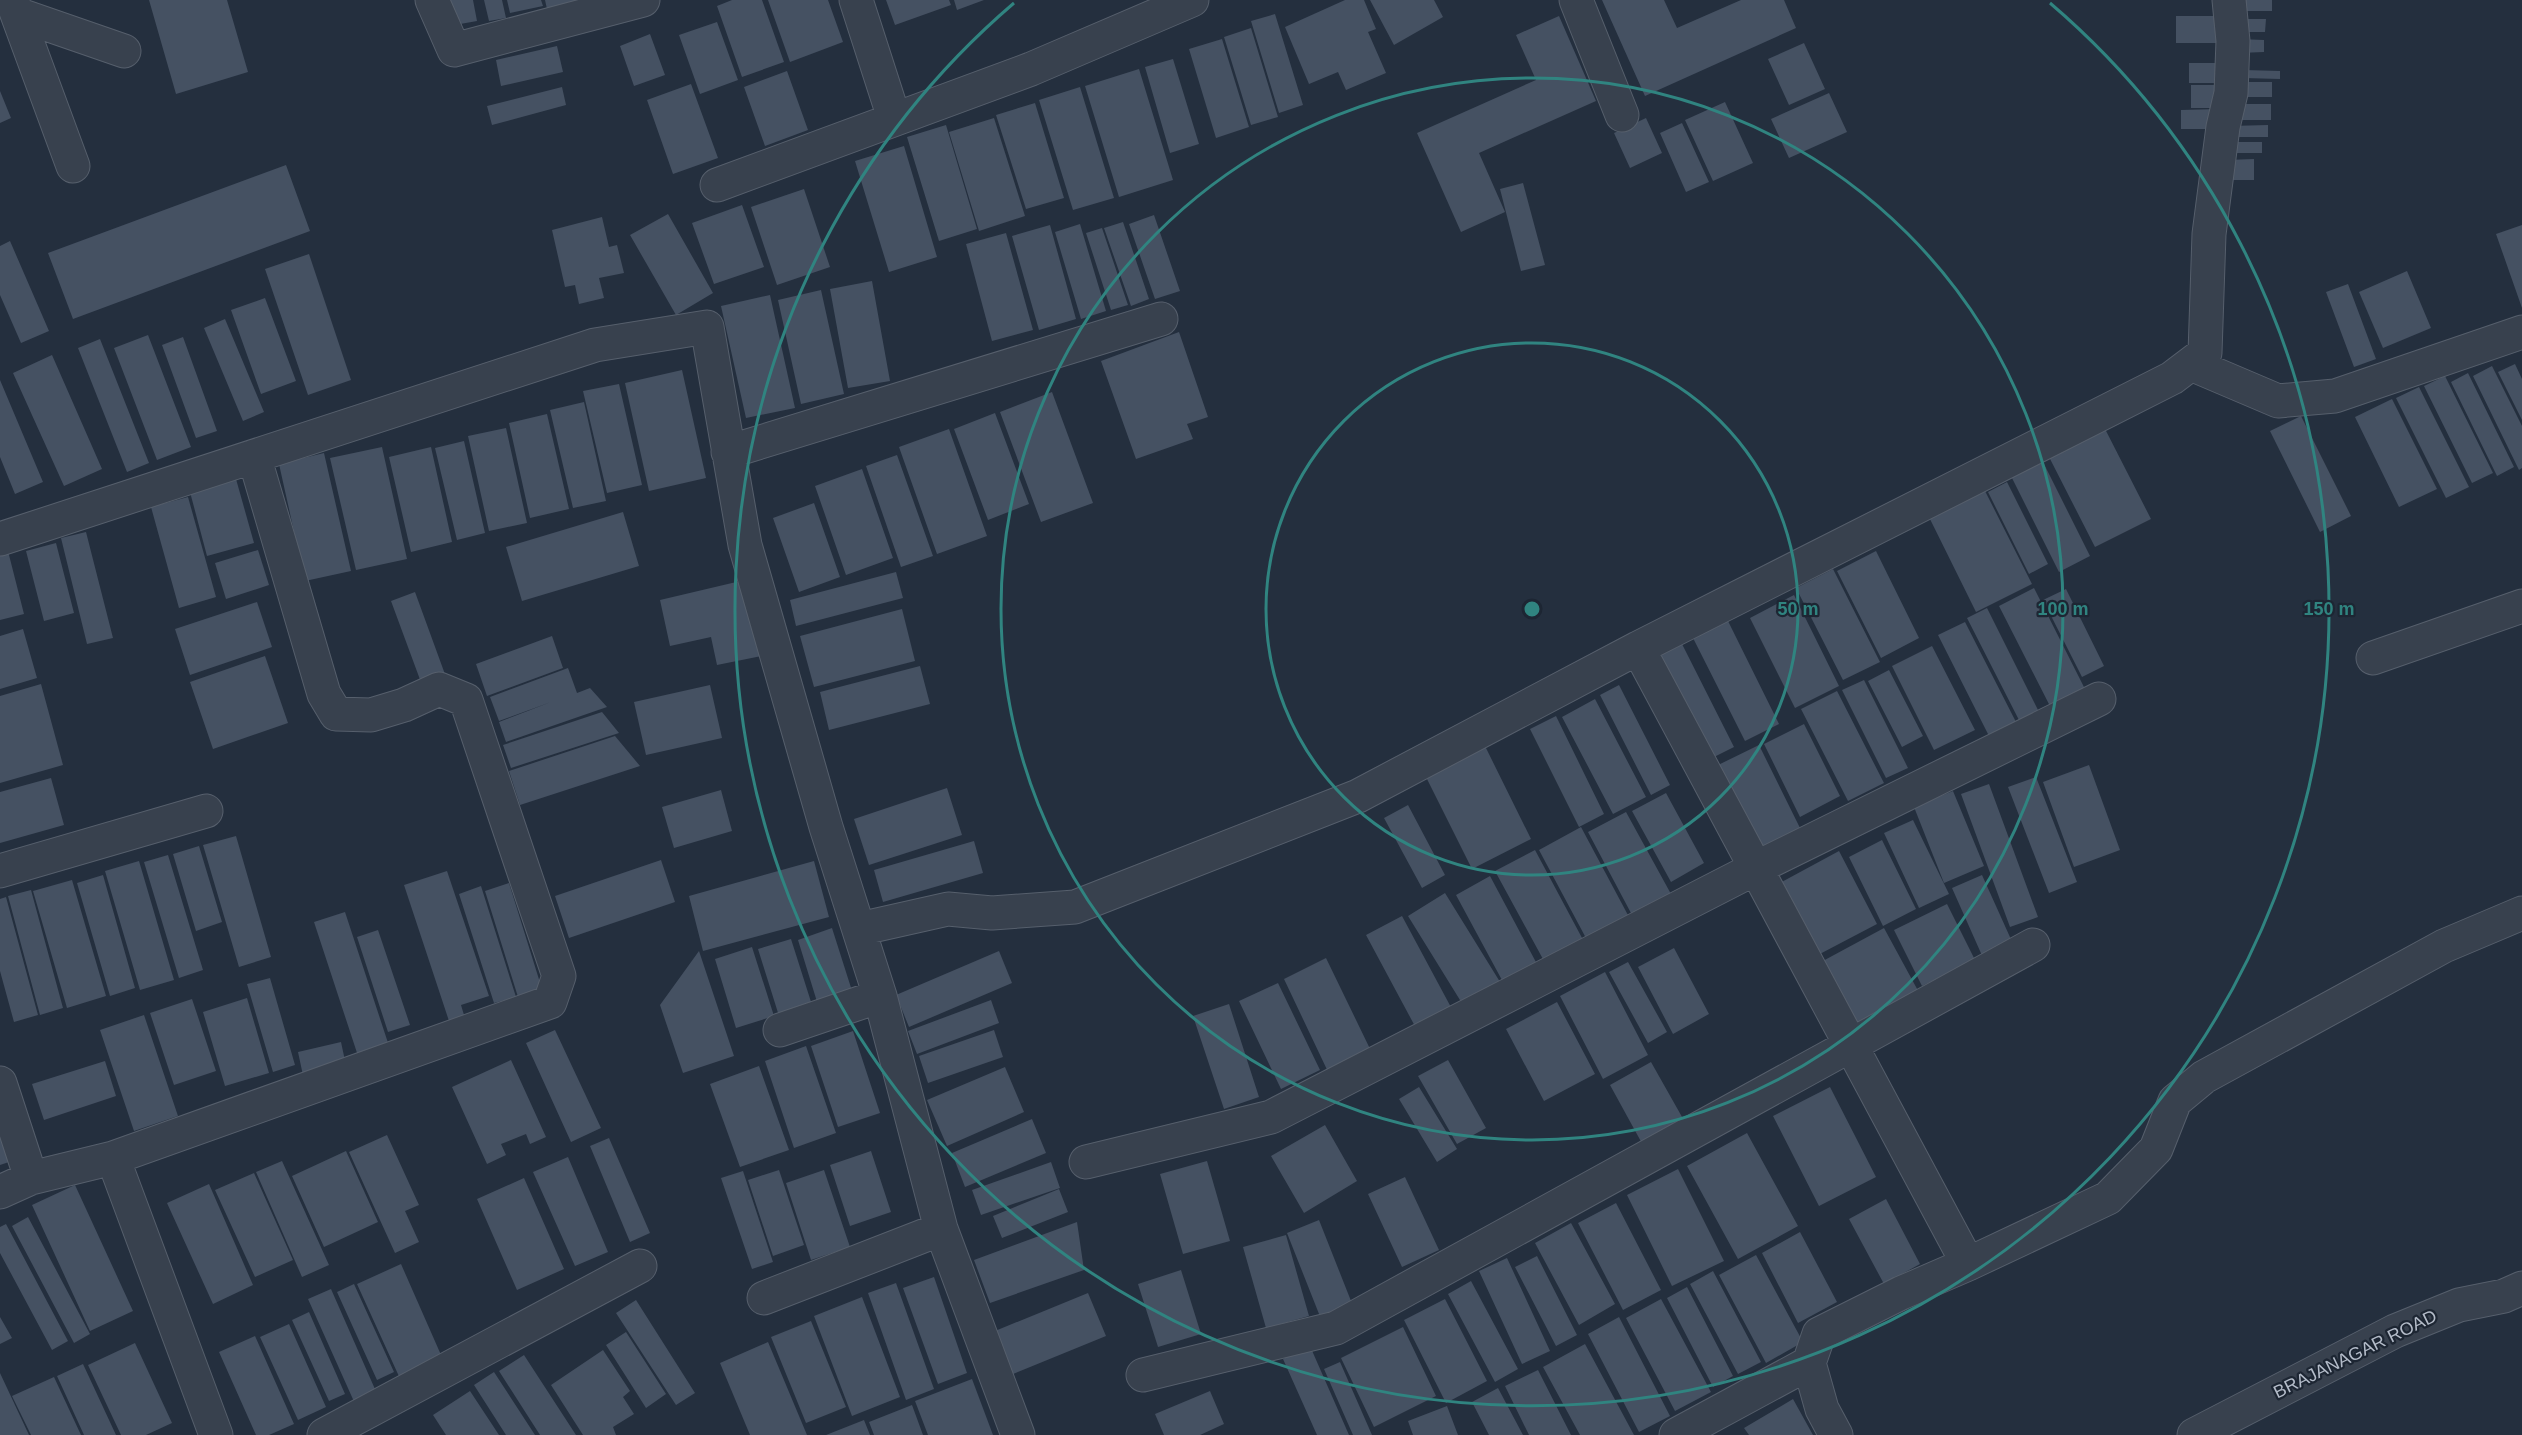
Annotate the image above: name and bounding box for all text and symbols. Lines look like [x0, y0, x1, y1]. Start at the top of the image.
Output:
centre of rings [1522, 599, 1542, 619]
text: 50 m [1777, 599, 1819, 619]
text: 100 m [2037, 599, 2089, 619]
text: 150 m [2303, 599, 2355, 619]
street label: BRAJANAGAR ROAD [2270, 1306, 2440, 1402]

